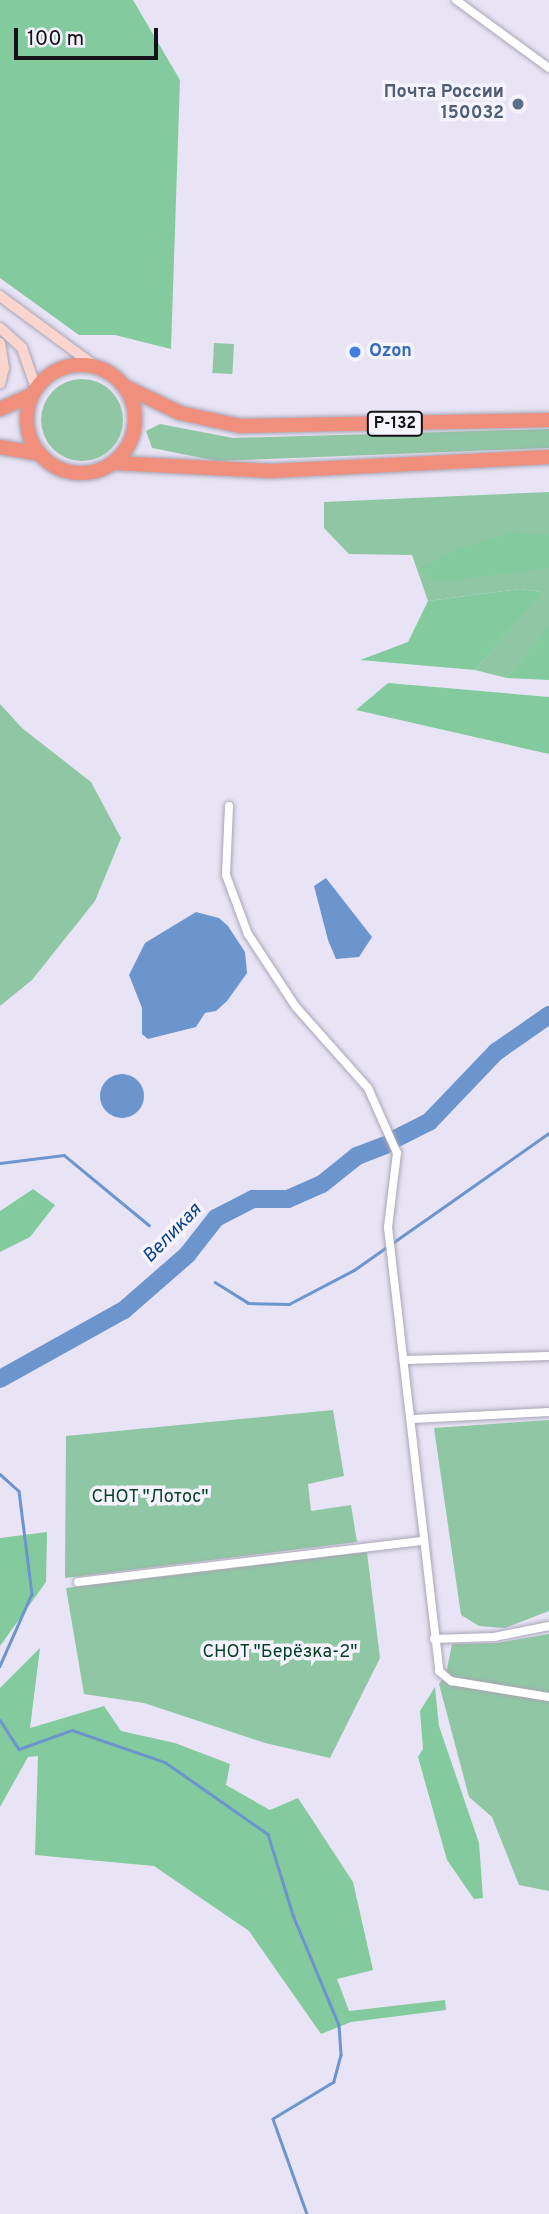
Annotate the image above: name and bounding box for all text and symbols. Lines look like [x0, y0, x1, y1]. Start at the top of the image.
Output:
scale bar [18, 14, 161, 58]
text: 100 m [27, 26, 84, 53]
place label: Почта России 150032 [384, 83, 504, 126]
marker: Почта России 150032 [510, 96, 526, 112]
place label: Ozon [369, 341, 412, 363]
marker: Ozon [347, 344, 363, 360]
road number: Р-132 [365, 412, 425, 436]
water label: Великая [139, 1199, 207, 1269]
park label: СНОТ "Лотос" [91, 1487, 209, 1509]
park label: СНОТ "Берёзка-2" [202, 1642, 358, 1664]

